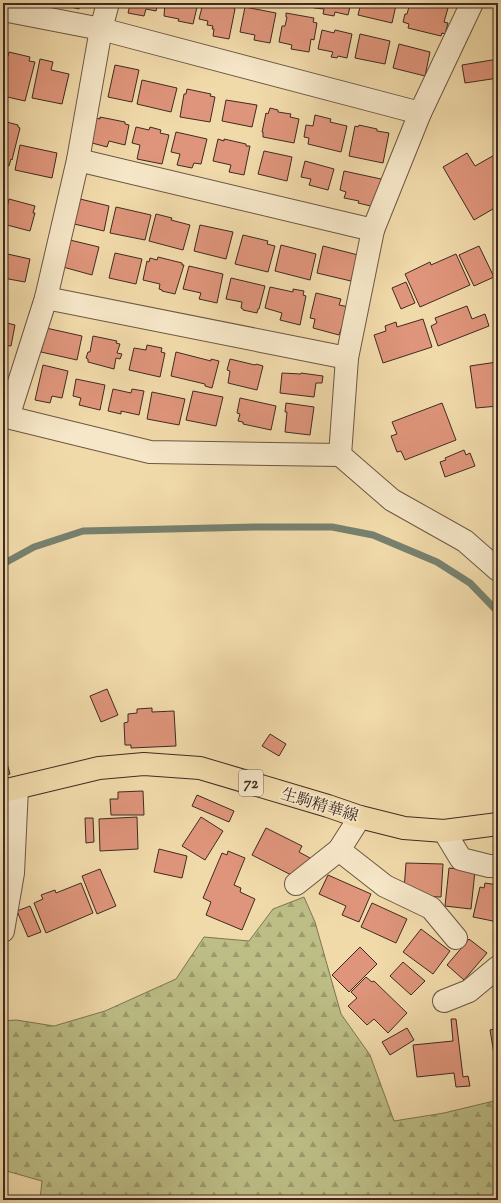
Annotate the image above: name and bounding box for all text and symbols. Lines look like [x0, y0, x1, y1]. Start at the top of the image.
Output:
road number: 72 [239, 770, 263, 796]
street label: 生駒精華線 [278, 784, 361, 829]

